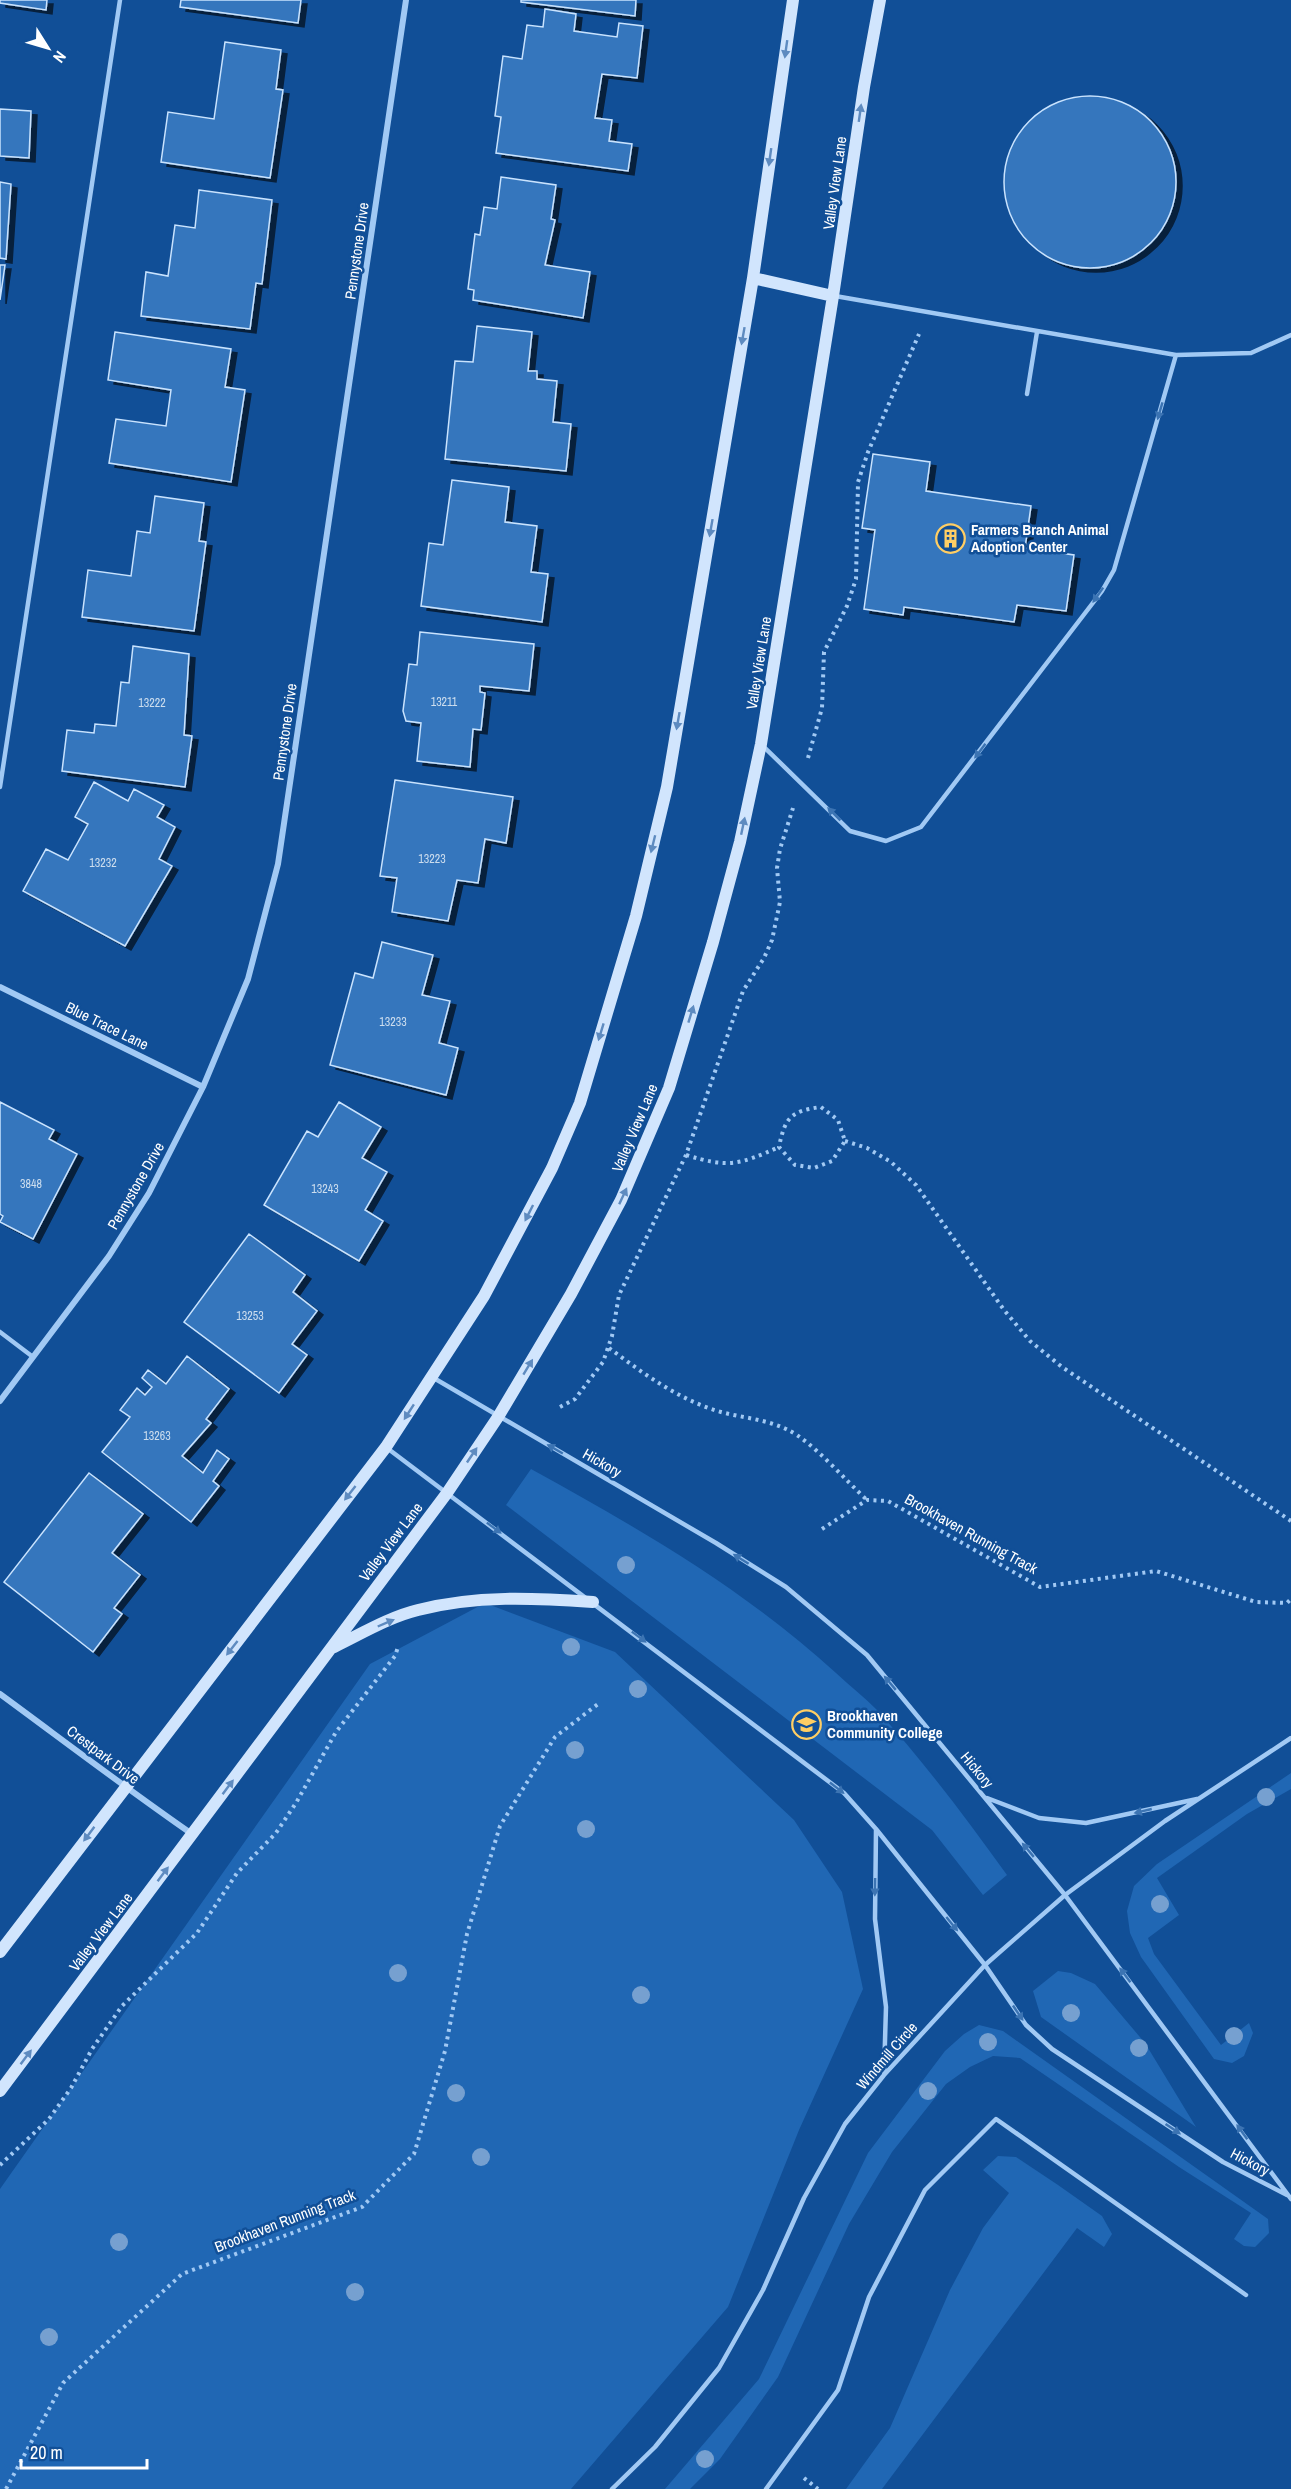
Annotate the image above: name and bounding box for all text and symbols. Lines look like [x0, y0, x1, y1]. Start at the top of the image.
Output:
north arrow [18, 18, 78, 78]
one-way arrow [781, 40, 790, 59]
text: N [48, 47, 72, 67]
one-way arrow [856, 103, 865, 122]
street label: Valley View Lane [818, 135, 851, 231]
one-way arrow [766, 147, 775, 166]
street label: Pennystone Drive [339, 201, 374, 301]
one-way arrow [738, 327, 747, 346]
one-way arrow [1155, 403, 1164, 421]
one-way arrow [706, 519, 715, 538]
place label: Farmers Branch Animal Adoption Center [971, 519, 1109, 557]
building icon: Farmers Branch Animal Adoption Center [934, 523, 966, 555]
one-way arrow [1092, 587, 1104, 603]
street label: Valley View Lane [741, 615, 776, 711]
street label: Pennystone Drive [267, 682, 302, 782]
house number: 13211 [431, 694, 458, 710]
house number: 13222 [138, 695, 166, 711]
one-way arrow [673, 711, 682, 730]
one-way arrow [974, 742, 986, 758]
one-way arrow [827, 808, 841, 822]
one-way arrow [739, 817, 749, 835]
one-way arrow [648, 835, 658, 853]
house number: 13223 [418, 851, 446, 867]
house number: 13232 [89, 855, 117, 871]
street label: Blue Trace Lane [62, 996, 152, 1055]
one-way arrow [687, 1005, 696, 1023]
house number: 13233 [379, 1014, 407, 1030]
one-way arrow [596, 1023, 605, 1041]
street label: Valley View Lane [607, 1080, 663, 1175]
street label: Pennystone Drive [102, 1138, 169, 1233]
house number: 3848 [20, 1176, 42, 1192]
house number: 13243 [311, 1181, 339, 1197]
one-way arrow [618, 1188, 627, 1205]
one-way arrow [524, 1204, 534, 1221]
house number: 13253 [236, 1308, 264, 1324]
one-way arrow [523, 1358, 533, 1375]
one-way arrow [403, 1403, 415, 1419]
house number: 13263 [143, 1428, 171, 1444]
street label: Hickory [579, 1443, 626, 1483]
one-way arrow [547, 1444, 563, 1455]
one-way arrow [466, 1447, 477, 1463]
one-way arrow [345, 1486, 357, 1501]
street label: Brookhaven Running Track [901, 1488, 1042, 1579]
street label: Valley View Lane [354, 1498, 427, 1586]
one-way arrow [485, 1522, 501, 1534]
one-way arrow [733, 1554, 749, 1565]
one-way arrow [377, 1618, 395, 1628]
one-way arrow [632, 1630, 647, 1642]
one-way arrow [226, 1640, 238, 1655]
one-way arrow [884, 1676, 897, 1691]
place label: Brookhaven Community College [827, 1705, 943, 1743]
school or university icon: Brookhaven Community College [790, 1709, 822, 1741]
street label: Crestpark Drive [63, 1720, 144, 1789]
street label: Hickory [956, 1747, 999, 1793]
one-way arrow [221, 1779, 234, 1795]
one-way arrow [829, 1781, 845, 1794]
one-way arrow [1133, 1807, 1152, 1817]
one-way arrow [83, 1826, 95, 1842]
one-way arrow [1021, 1842, 1034, 1858]
one-way arrow [156, 1867, 168, 1882]
one-way arrow [871, 1878, 880, 1897]
street label: Valley View Lane [64, 1888, 137, 1976]
one-way arrow [946, 1916, 959, 1932]
one-way arrow [1120, 1968, 1132, 1983]
one-way arrow [1012, 2005, 1023, 2021]
street label: Windmill Circle [851, 2017, 922, 2094]
one-way arrow [20, 2049, 32, 2064]
one-way arrow [1165, 2123, 1181, 2135]
one-way arrow [1236, 2124, 1248, 2140]
street label: Hickory [1227, 2143, 1274, 2181]
street label: Brookhaven Running Track [211, 2184, 359, 2257]
scale bar [21, 2432, 147, 2470]
text: 20 m [30, 2440, 63, 2465]

